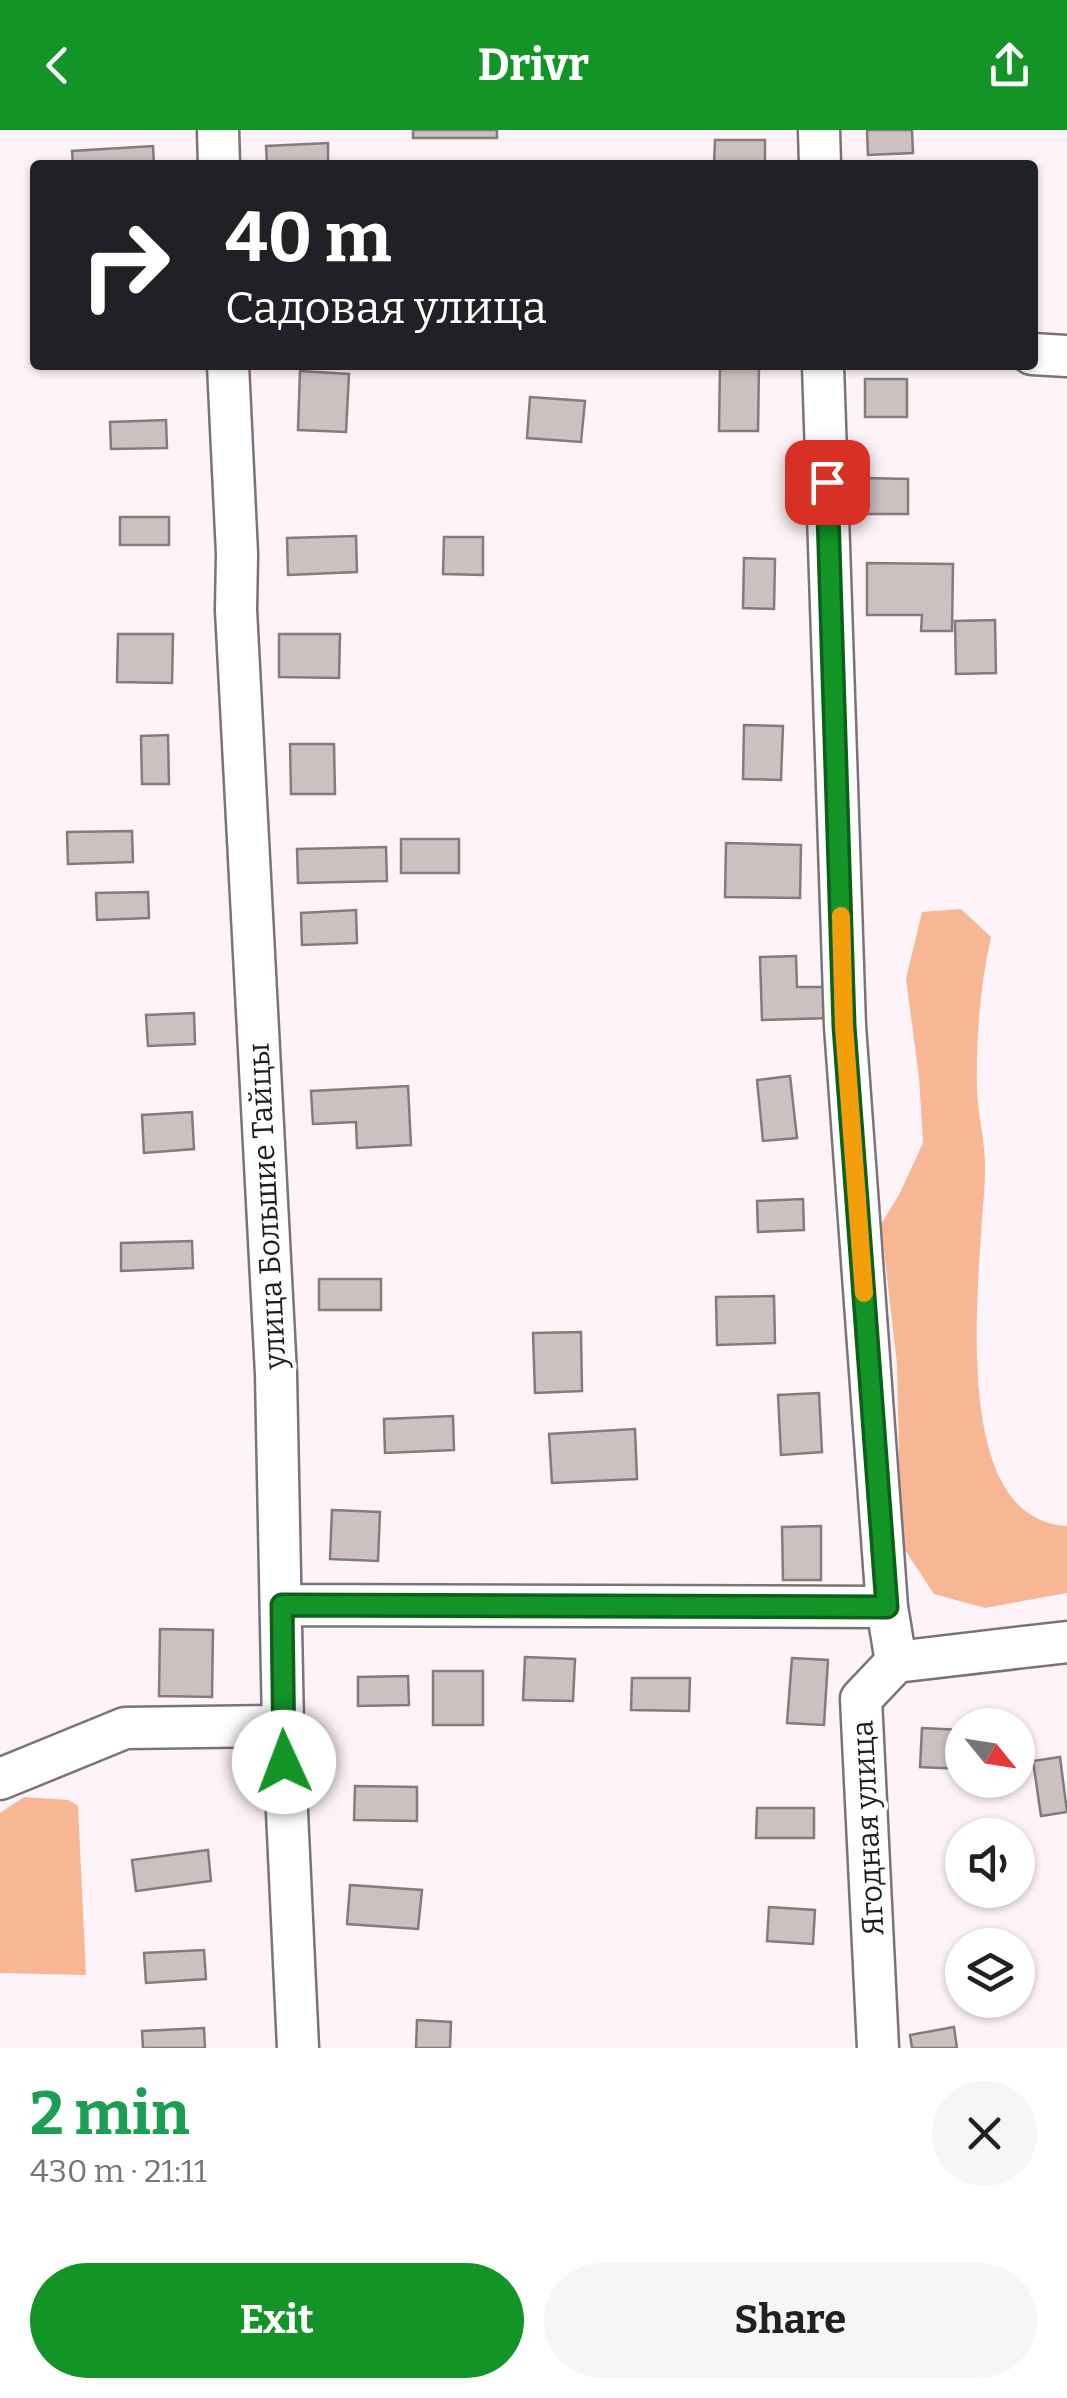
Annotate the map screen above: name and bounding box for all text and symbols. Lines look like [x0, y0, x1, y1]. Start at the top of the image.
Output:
icon: back [30, 38, 85, 93]
text: Drivr [478, 38, 589, 92]
icon: share [982, 38, 1037, 93]
text: 40 m [225, 196, 391, 280]
icon: right [60, 200, 190, 330]
text: Садовая улица [225, 281, 547, 335]
pin [785, 440, 870, 525]
icon: arrive [800, 455, 855, 510]
street label: улица Большие Тайцы [240, 1042, 294, 1371]
north arrow [945, 1708, 1035, 1798]
map controls [945, 1708, 1035, 2018]
position arrow [232, 1710, 336, 1814]
street label: Ягодная улица [844, 1719, 892, 1937]
button: sound [945, 1818, 1035, 1908]
button: layers [945, 1928, 1035, 2018]
text: 2 min [30, 2078, 190, 2150]
button: close [932, 2081, 1037, 2186]
text: 430 m · 21:11 [30, 2152, 207, 2190]
button: Exit [30, 2263, 524, 2378]
button: Share [544, 2263, 1037, 2378]

